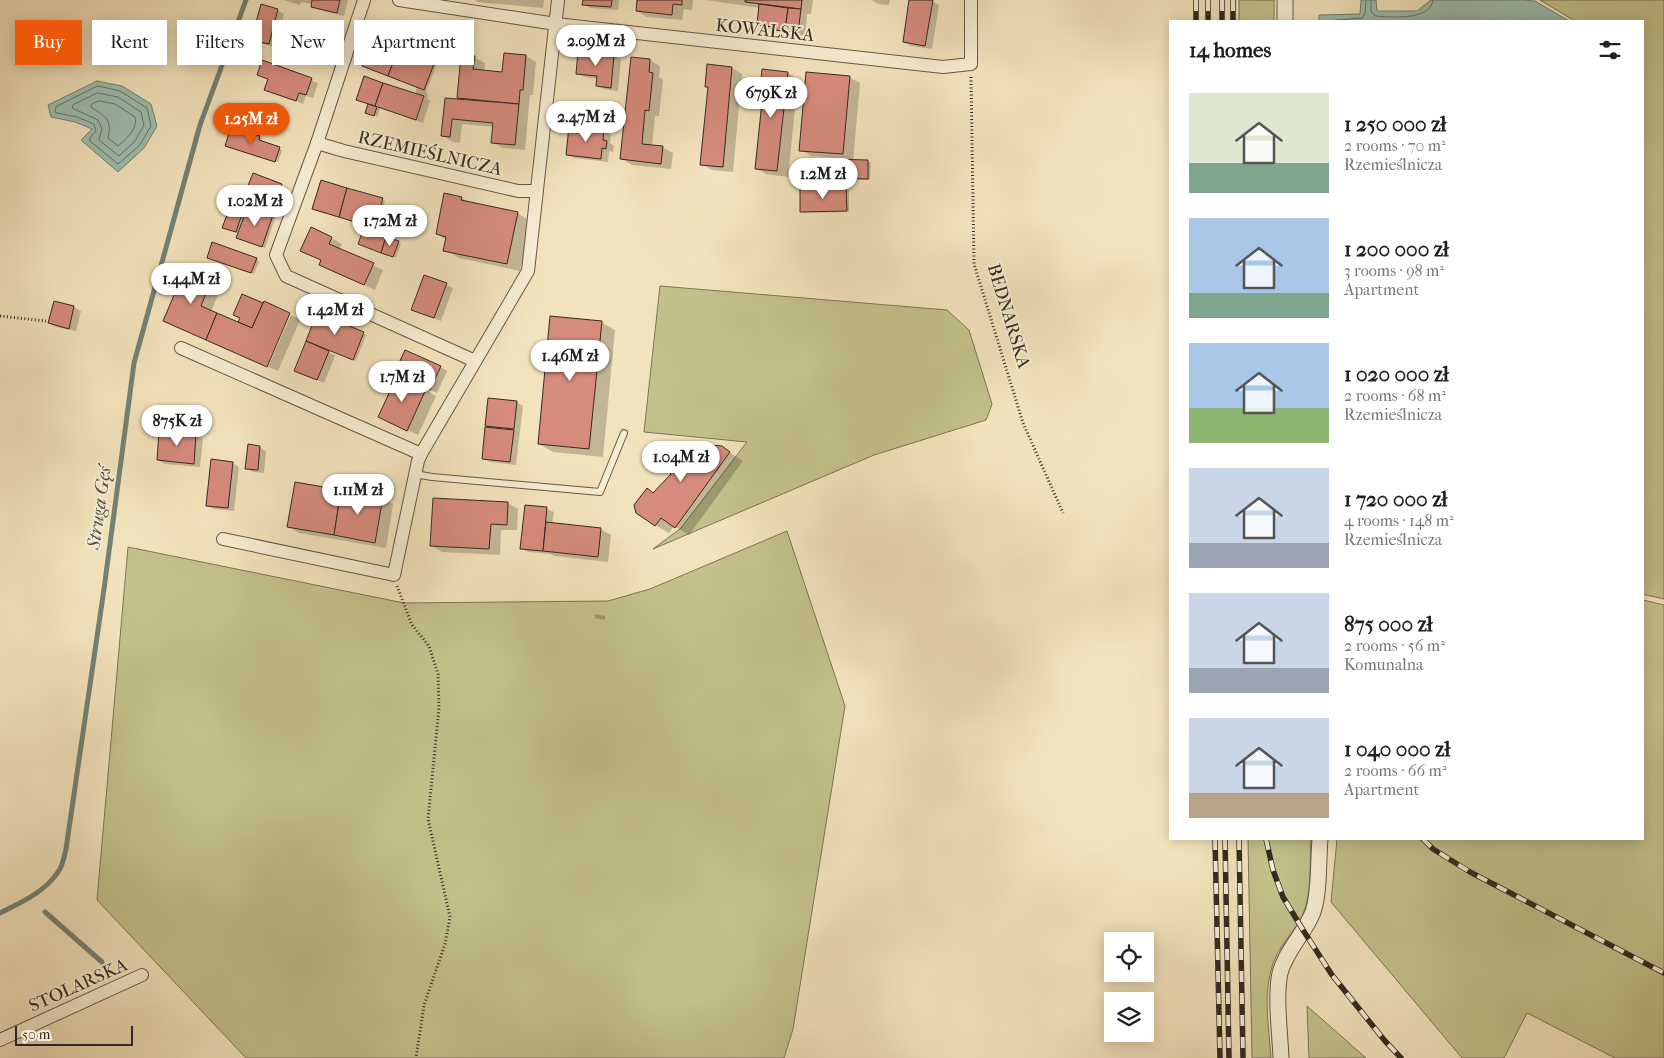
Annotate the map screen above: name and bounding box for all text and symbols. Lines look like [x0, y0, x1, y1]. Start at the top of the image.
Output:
street label: KOWALSKA [715, 15, 816, 46]
chip: Buy [15, 20, 82, 65]
chip: Rent [92, 20, 167, 65]
chip: Filters [177, 20, 262, 65]
chip: New [272, 20, 344, 65]
chip: Apartment [354, 20, 474, 65]
pin: 2.09M zł [544, 24, 648, 67]
text: 2.09M zł [567, 31, 625, 50]
icon: filters [1596, 36, 1624, 64]
text: 14 homes [1189, 38, 1271, 62]
pin: 679K zł [725, 76, 817, 119]
text: 679K zł [745, 83, 797, 102]
pin: 2.47M zł [534, 100, 638, 143]
pin: 1.25M zł [199, 102, 303, 145]
text: 2.47M zł [557, 107, 615, 126]
text: 1.25M zł [224, 109, 278, 128]
text: 1 250 000 zł [1344, 112, 1446, 136]
icon: home [1229, 113, 1289, 173]
street label: RZEMIEŚLNICZA [356, 126, 505, 180]
text: 2 rooms · 70 m² [1344, 136, 1446, 155]
text: Rzemieślnicza [1344, 155, 1442, 174]
pin: 1.2M zł [777, 158, 869, 200]
text: 1.2M zł [800, 164, 846, 183]
pin: 1.02M zł [203, 184, 307, 227]
text: 1.02M zł [227, 191, 283, 210]
pin: 1.72M zł [338, 204, 442, 247]
text: 1.72M zł [363, 211, 417, 230]
text: 1 200 000 zł [1344, 237, 1449, 261]
icon: home [1229, 238, 1289, 298]
street label: BEDNARSKA [983, 261, 1034, 371]
text: 3 rooms · 98 m² [1344, 261, 1444, 280]
pin: 1.44M zł [139, 262, 243, 305]
text: 1.44M zł [162, 269, 220, 288]
text: Apartment [1344, 280, 1419, 299]
pin: 1.42M zł [283, 294, 387, 336]
text: 1.42M zł [307, 300, 363, 319]
pin: 1.46M zł [518, 340, 622, 382]
text: 1.46M zł [542, 346, 598, 365]
pin: 1.7M zł [356, 360, 448, 403]
text: 1 020 000 zł [1344, 362, 1449, 386]
icon: home [1229, 363, 1289, 423]
text: 1.7M zł [379, 367, 425, 386]
text: 2 rooms · 68 m² [1344, 386, 1446, 405]
pin: 875K zł [131, 404, 223, 447]
text: Rzemieślnicza [1344, 405, 1442, 424]
text: 875K zł [152, 411, 202, 430]
pin: 1.04M zł [629, 440, 733, 483]
text: 1.04M zł [653, 447, 709, 466]
water label: Struga Gęś [82, 461, 116, 552]
pin: 1.11M zł [306, 474, 410, 516]
text: 1.11M zł [333, 480, 383, 499]
text: 1 720 000 zł [1344, 487, 1447, 511]
icon: home [1229, 488, 1289, 548]
text: 4 rooms · 148 m² [1344, 511, 1453, 530]
text: Rzemieślnicza [1344, 530, 1442, 549]
text: 875 000 zł [1344, 612, 1433, 636]
icon: home [1229, 613, 1289, 673]
text: 2 rooms · 56 m² [1344, 636, 1445, 655]
text: Komunalna [1344, 655, 1423, 674]
text: 1 040 000 zł [1344, 737, 1450, 761]
icon: home [1229, 738, 1289, 798]
text: 2 rooms · 66 m² [1344, 761, 1446, 780]
text: Apartment [1344, 780, 1419, 799]
map controls [1104, 932, 1154, 1042]
button: locate [1104, 932, 1154, 982]
street label: STOLARSKA [26, 954, 131, 1016]
button: layers [1104, 992, 1154, 1042]
scale bar [15, 1023, 132, 1046]
text: 50 m [22, 1026, 50, 1043]

